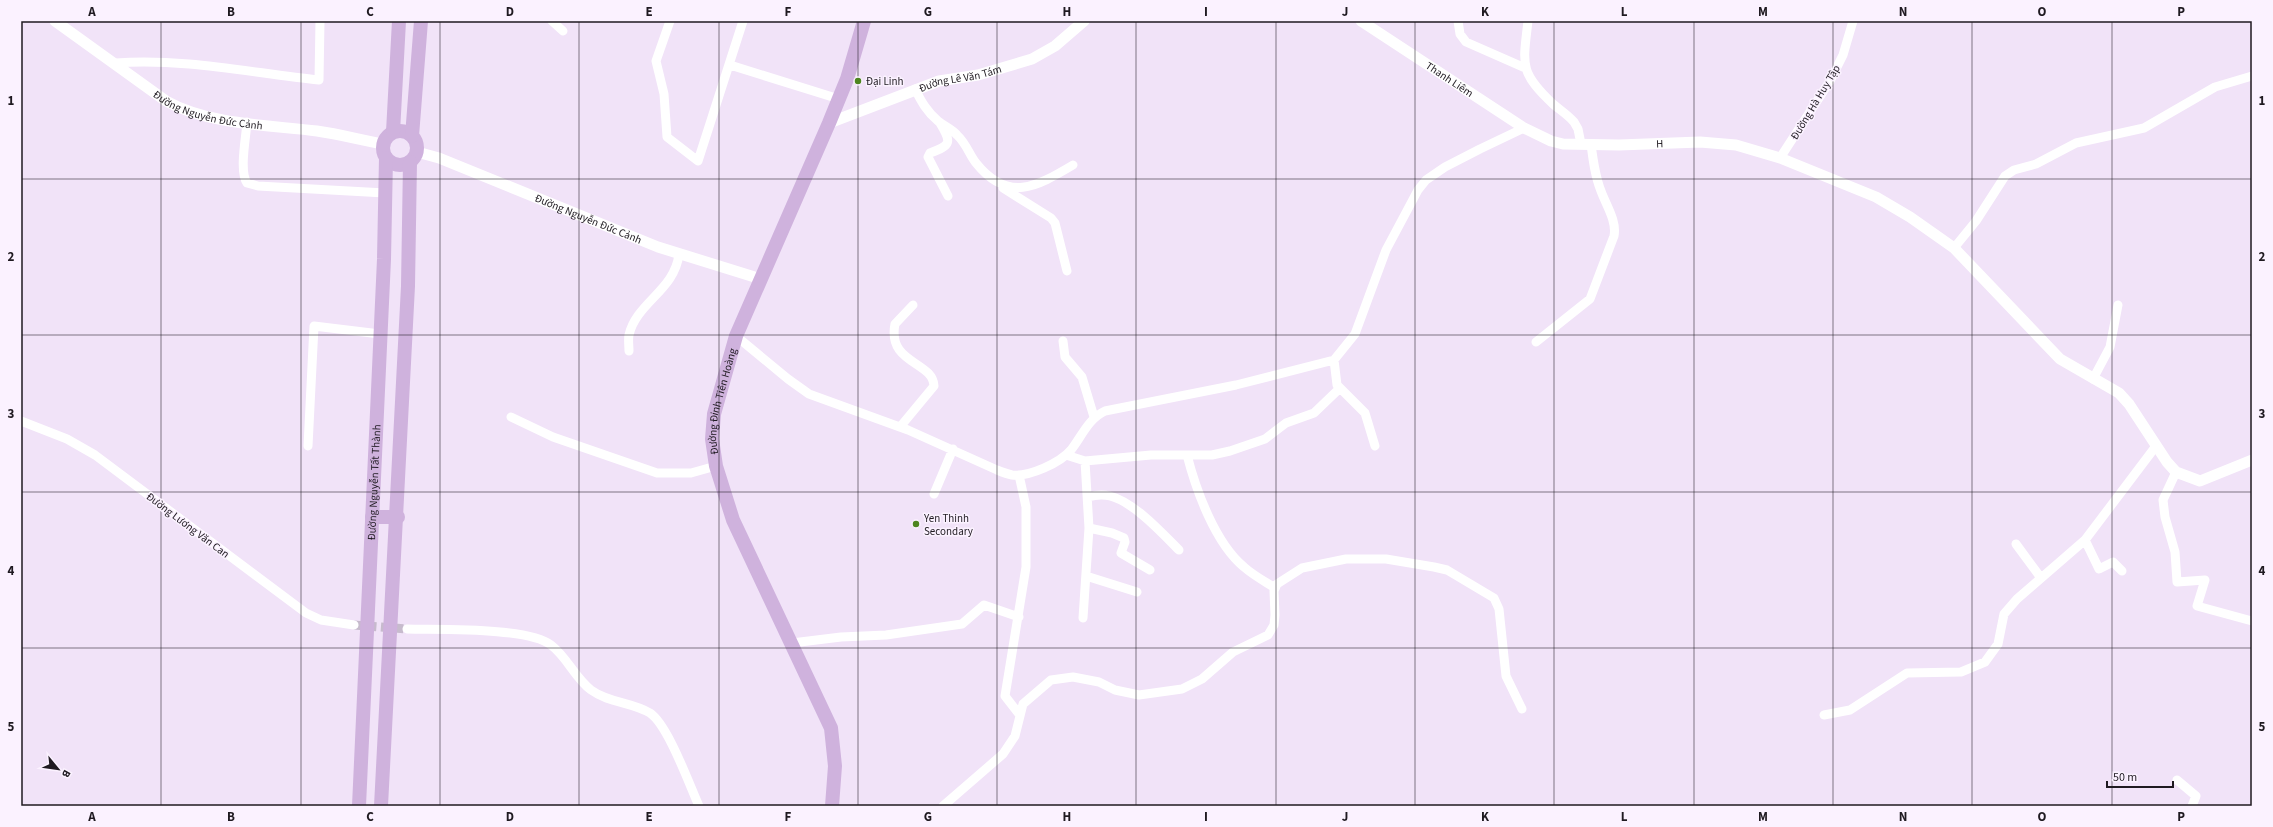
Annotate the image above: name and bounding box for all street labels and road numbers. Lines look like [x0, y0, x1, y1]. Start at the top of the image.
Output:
street label: Thanh Liêm [1423, 58, 1476, 101]
street label: Đường Lê Văn Tám [917, 61, 1003, 96]
street label: Đường Hà Huy Tập [1787, 62, 1844, 142]
street label: Đường Nguyễn Đức Cảnh [150, 87, 263, 134]
street label: H [1656, 136, 1664, 152]
street label: Đường Nguyễn Đức Cảnh [532, 191, 644, 248]
street label: Đường Đinh Tiên Hoàng [705, 346, 740, 456]
street label: Đường Nguyễn Tất Thành [364, 424, 384, 541]
street label: Đường Lương Văn Can [143, 489, 232, 562]

